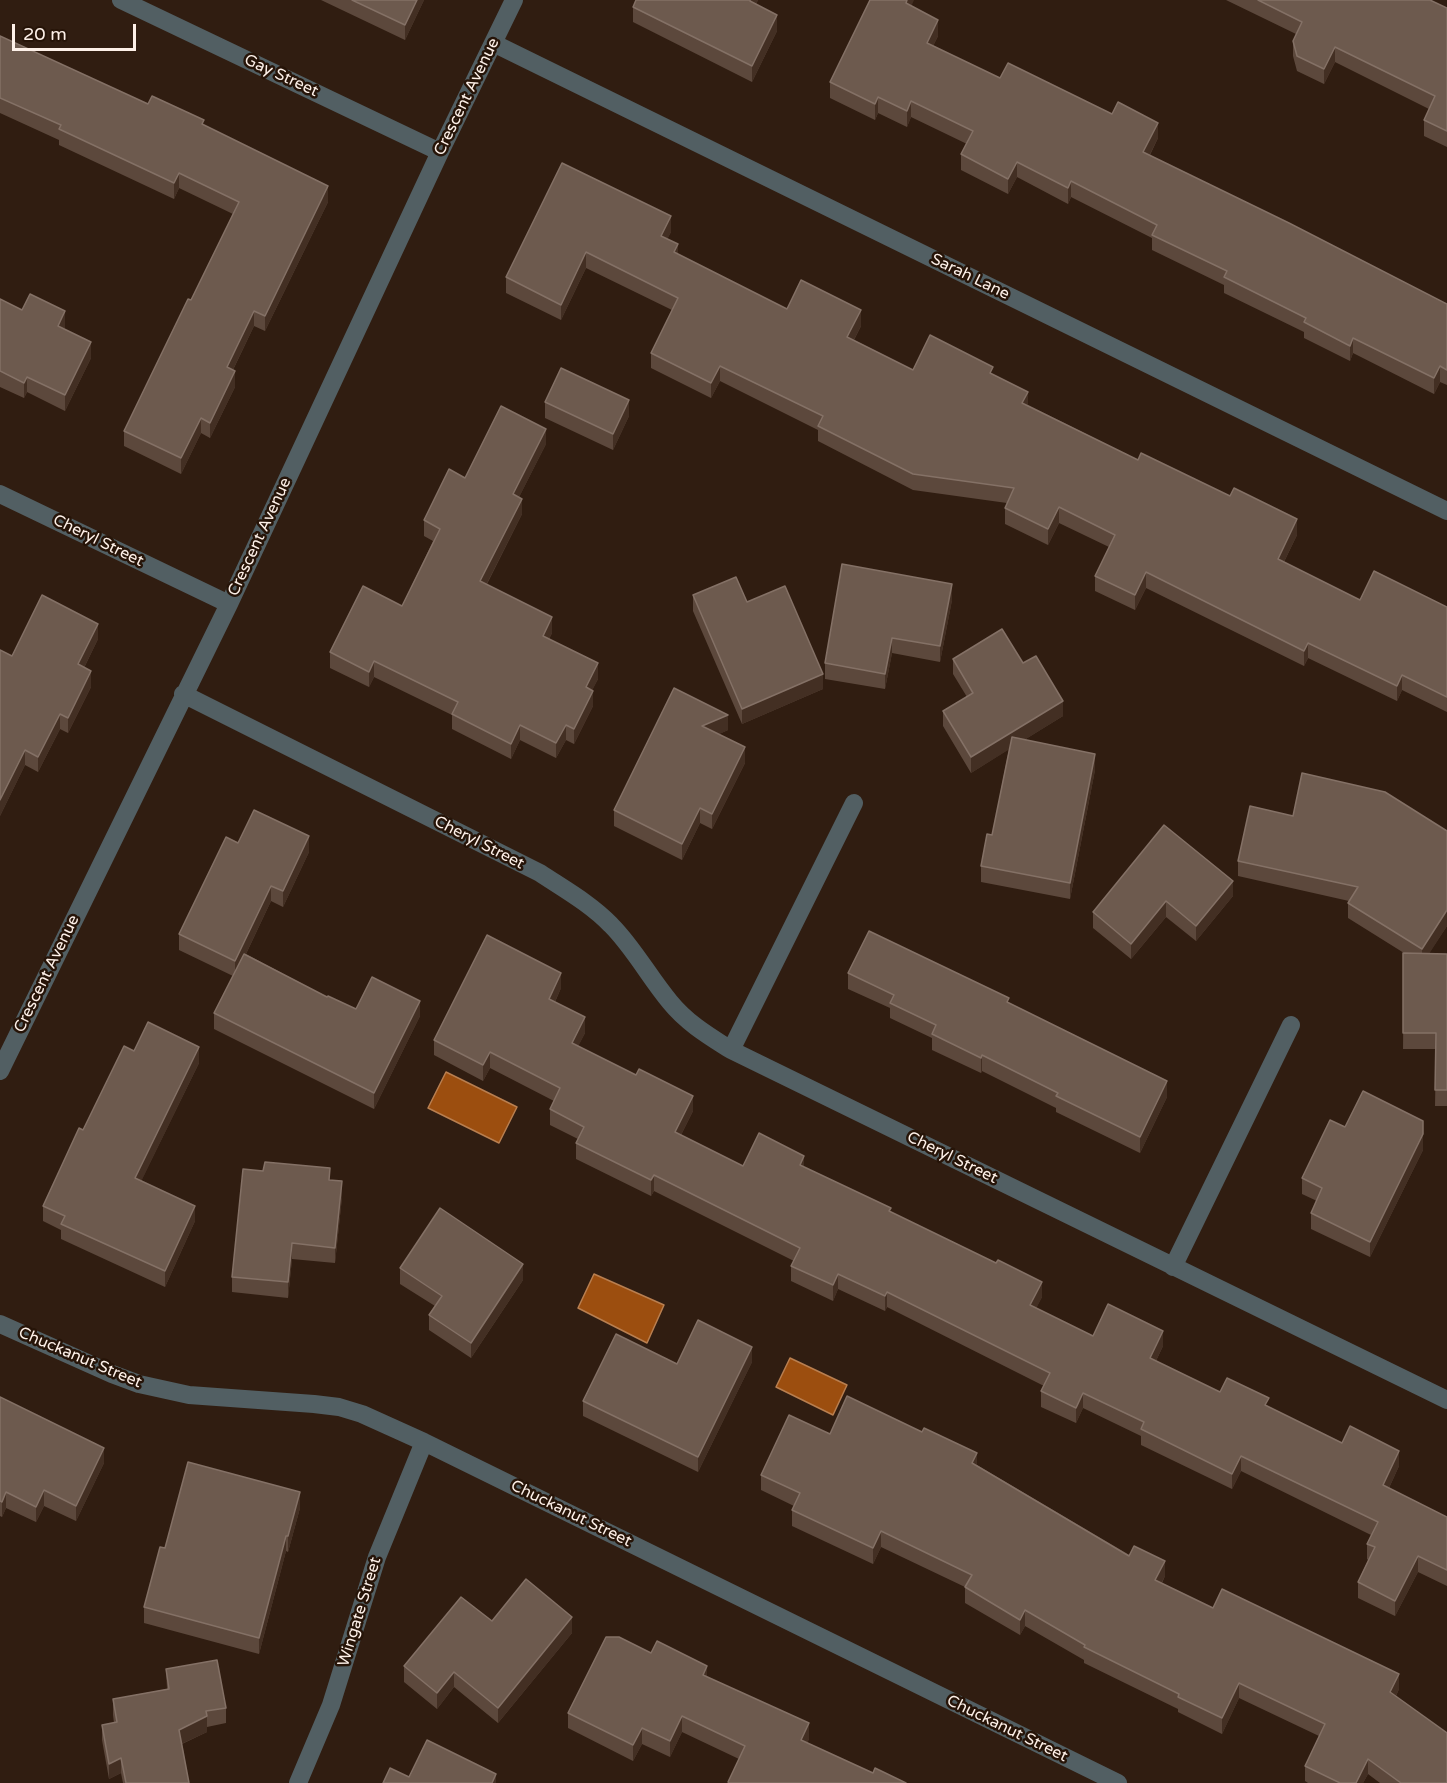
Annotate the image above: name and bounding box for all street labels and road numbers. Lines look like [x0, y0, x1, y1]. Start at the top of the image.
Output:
street label: Crescent Avenue [430, 35, 504, 159]
street label: Gay Street [241, 51, 321, 101]
street label: Sarah Lane [928, 250, 1012, 304]
street label: Crescent Avenue [224, 475, 296, 599]
street label: Cheryl Street [50, 511, 146, 571]
street label: Cheryl Street [431, 812, 527, 874]
street label: Crescent Avenue [10, 912, 84, 1036]
street label: Cheryl Street [904, 1128, 1000, 1188]
street label: Chuckanut Street [15, 1323, 145, 1393]
street label: Chuckanut Street [507, 1476, 635, 1552]
street label: Wingate Street [334, 1555, 386, 1669]
street label: Chuckanut Street [943, 1691, 1071, 1767]

